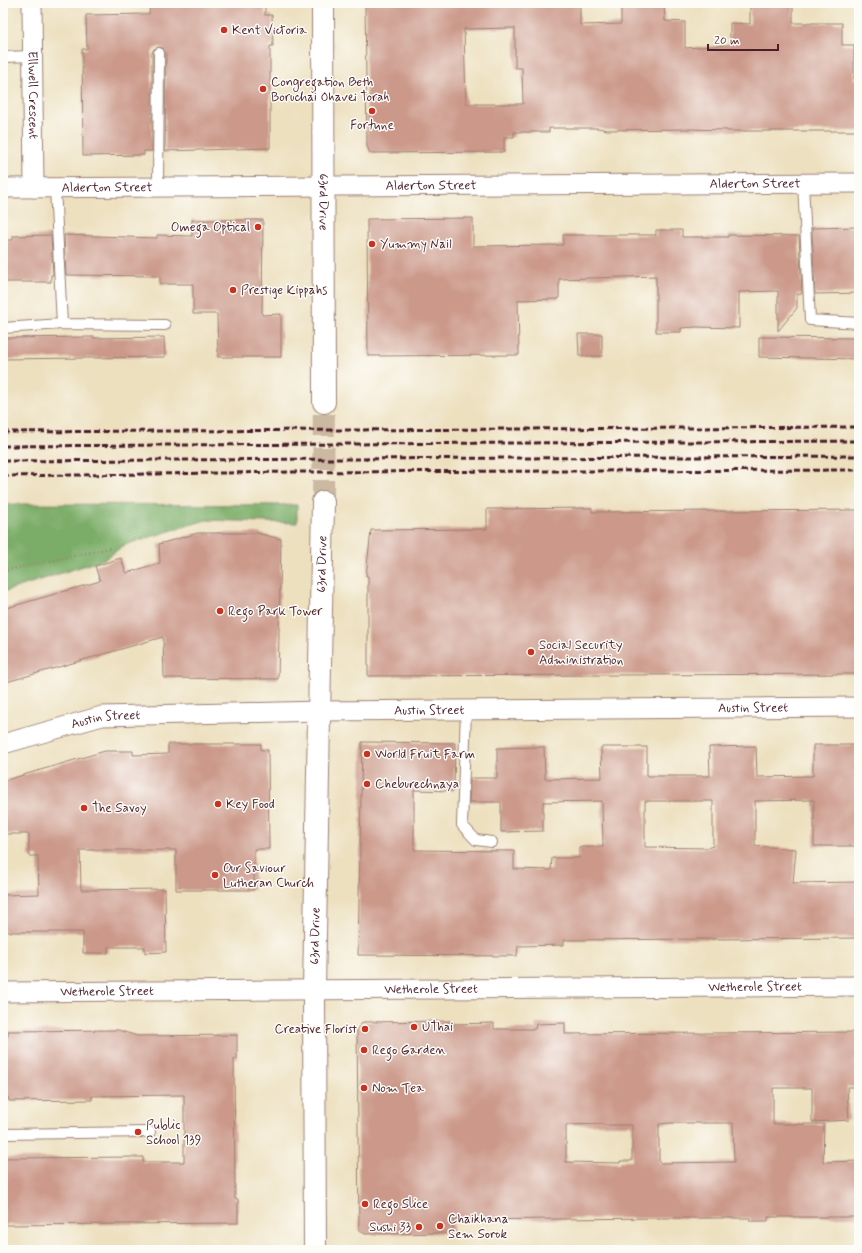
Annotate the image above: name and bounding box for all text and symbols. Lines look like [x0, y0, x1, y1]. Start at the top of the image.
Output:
place label: Kent Victoria [232, 22, 307, 39]
marker: Kent Victoria [219, 25, 229, 35]
scale bar [708, 26, 778, 52]
text: 20 m [714, 33, 740, 49]
street label: Ellwell Crescent [24, 51, 42, 139]
place label: Congregation Beth Boruchai Ohavei Torah [271, 74, 389, 106]
marker: Congregation Beth Boruchai Ohavei Torah [258, 84, 268, 94]
marker: Fortune [367, 106, 377, 116]
place label: Fortune [350, 117, 394, 134]
street label: 63rd Drive [315, 173, 332, 231]
street label: Alderton Street [709, 175, 801, 192]
street label: Alderton Street [385, 177, 477, 194]
street label: Alderton Street [61, 179, 153, 196]
place label: Omega Optical [171, 219, 250, 238]
marker: Omega Optical [253, 222, 263, 232]
place label: Yummy Nail [380, 236, 452, 253]
marker: Yummy Nail [367, 239, 377, 249]
place label: Prestige Kippahs [241, 282, 327, 299]
marker: Prestige Kippahs [228, 285, 238, 295]
street label: 63rd Drive [313, 535, 331, 593]
place label: Rego Park Tower [228, 603, 323, 622]
marker: Rego Park Tower [215, 606, 225, 616]
place label: Social Security Administration [539, 637, 623, 669]
marker: Social Security Administration [526, 647, 536, 657]
street label: Austin Street [718, 699, 788, 717]
street label: Austin Street [394, 701, 464, 719]
street label: Austin Street [69, 707, 141, 733]
place label: World Fruit Farm [375, 746, 475, 763]
marker: World Fruit Farm [362, 749, 372, 759]
place label: Cheburechnaya [375, 776, 459, 793]
marker: Cheburechnaya [362, 779, 372, 789]
place label: Key Food [226, 796, 275, 813]
marker: Key Food [213, 799, 223, 809]
place label: The Savoy [92, 800, 147, 817]
marker: The Savoy [79, 803, 89, 813]
place label: Our Saviour Lutheran Church [223, 860, 314, 892]
marker: Our Saviour Lutheran Church [210, 870, 220, 880]
street label: 63rd Drive [306, 907, 324, 965]
street label: Wetherole Street [708, 978, 802, 996]
street label: Wetherole Street [384, 980, 478, 998]
street label: Wetherole Street [60, 982, 154, 1000]
place label: UThai [422, 1019, 453, 1036]
place label: Creative Florist [275, 1021, 357, 1038]
marker: UThai [409, 1022, 419, 1032]
marker: Creative Florist [360, 1024, 370, 1034]
place label: Rego Garden [372, 1042, 446, 1061]
marker: Rego Garden [359, 1045, 369, 1055]
place label: Nom Tea [372, 1080, 424, 1097]
marker: Nom Tea [359, 1083, 369, 1093]
place label: Public School 139 [146, 1117, 201, 1149]
marker: Public School 139 [133, 1127, 143, 1137]
place label: Rego Slice [373, 1196, 428, 1215]
marker: Rego Slice [360, 1199, 370, 1209]
place label: Chaikhana Sem Sorok [448, 1211, 509, 1243]
place label: Sushi 33 [369, 1219, 411, 1236]
marker: Chaikhana Sem Sorok [435, 1221, 445, 1231]
marker: Sushi 33 [414, 1222, 424, 1232]

